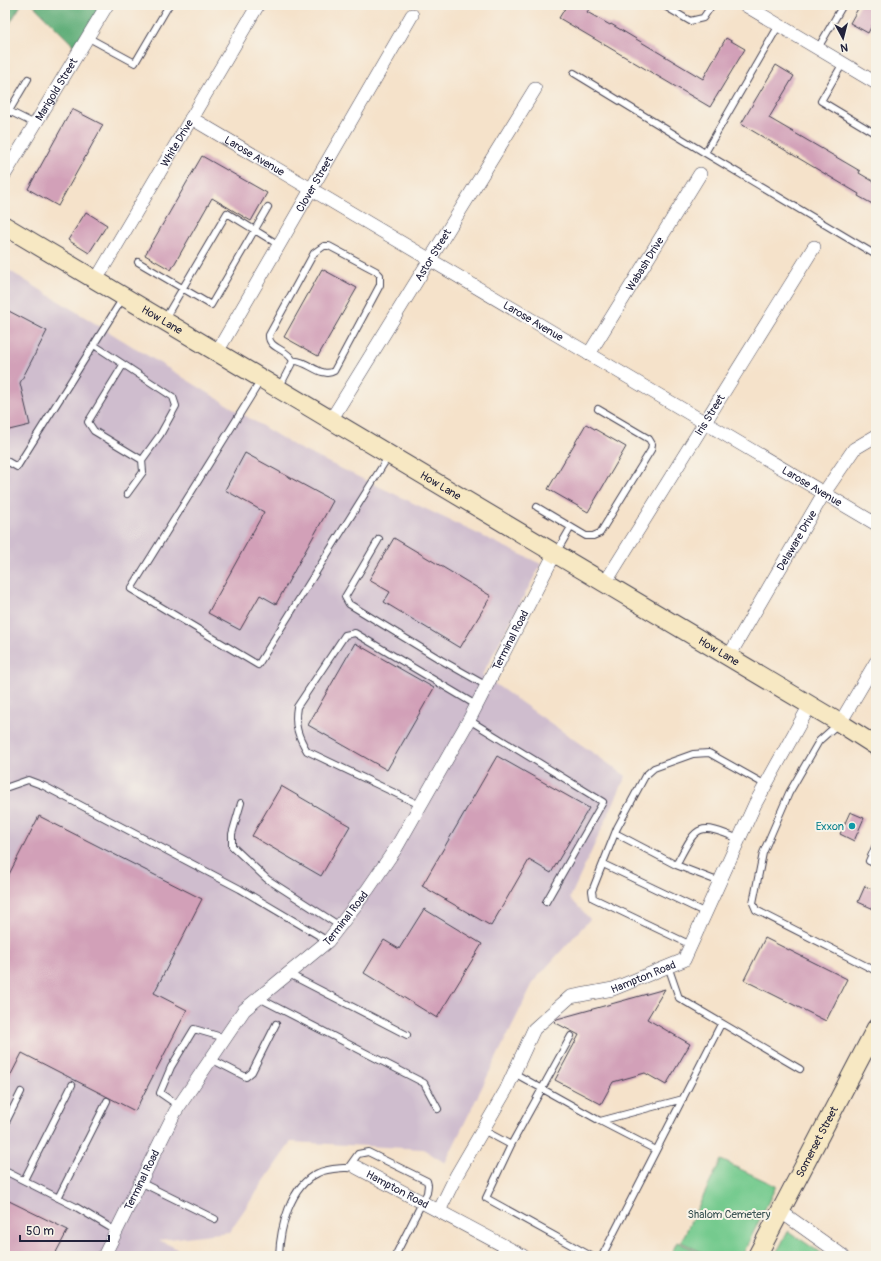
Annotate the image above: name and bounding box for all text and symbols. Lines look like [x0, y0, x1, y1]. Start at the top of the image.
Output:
north arrow [823, 18, 863, 58]
text: N [839, 41, 849, 54]
street label: Marigold Street [32, 55, 80, 123]
street label: White Drive [158, 117, 196, 169]
street label: Larose Avenue [222, 133, 288, 179]
street label: Clover Street [293, 154, 336, 214]
street label: Astor Street [412, 226, 454, 283]
street label: Wabash Drive [623, 234, 666, 293]
street label: Larose Avenue [501, 298, 566, 344]
street label: How Lane [139, 302, 186, 337]
street label: Iris Street [692, 391, 728, 438]
street label: Larose Avenue [780, 463, 845, 509]
street label: How Lane [418, 468, 464, 503]
street label: Delaware Drive [774, 507, 819, 573]
street label: Terminal Road [489, 608, 531, 672]
street label: How Lane [696, 634, 742, 668]
place label: Exxon [816, 820, 844, 833]
marker: Exxon [847, 821, 857, 831]
street label: Terminal Road [321, 888, 371, 949]
street label: Hampton Road [609, 958, 677, 996]
street label: Somerset Street [793, 1103, 841, 1179]
street label: Terminal Road [121, 1147, 162, 1212]
street label: Hampton Road [364, 1167, 431, 1211]
park label: Shalom Cemetery [688, 1208, 771, 1221]
scale bar [20, 1217, 109, 1243]
text: 50 m [26, 1224, 54, 1239]

